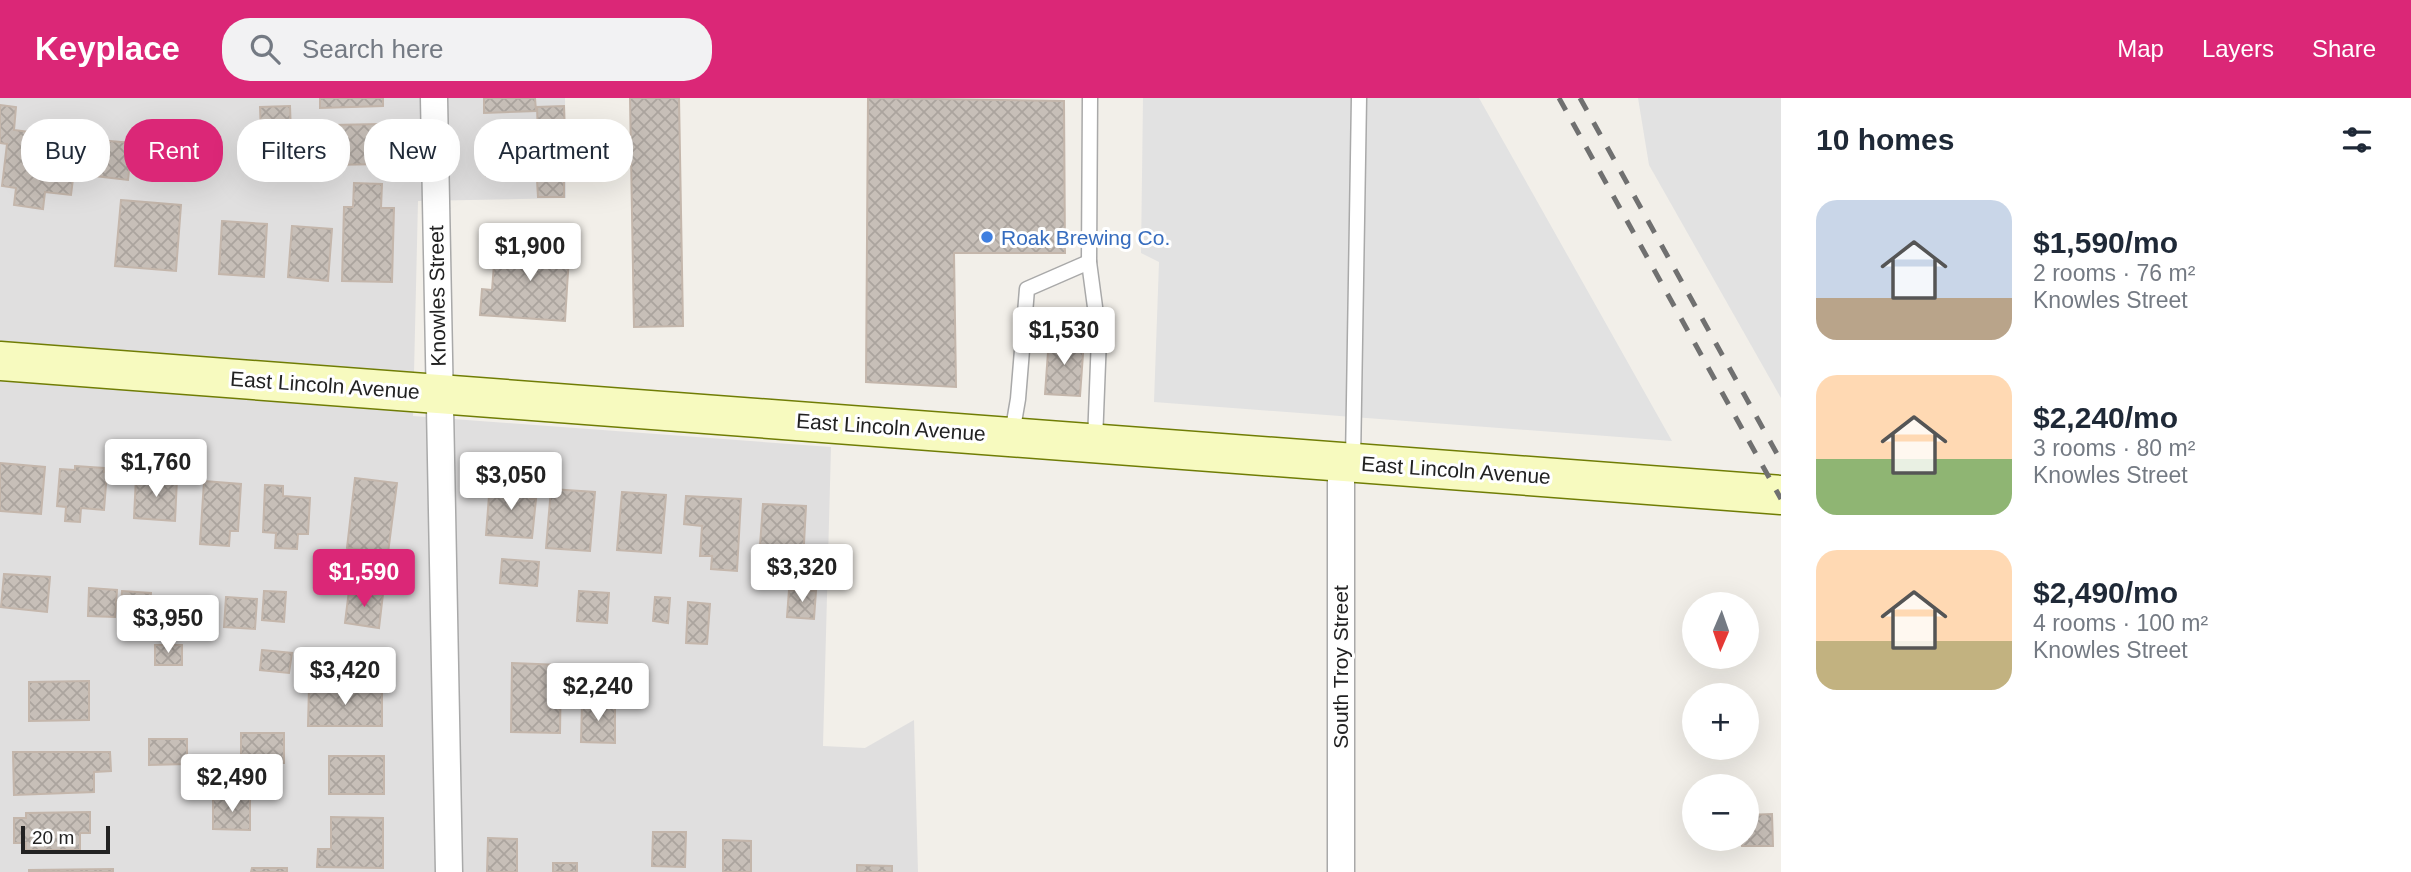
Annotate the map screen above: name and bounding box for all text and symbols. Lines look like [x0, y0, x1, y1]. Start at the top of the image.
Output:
search box [222, 18, 712, 81]
text: Keyplace [35, 30, 180, 67]
icon: search [246, 30, 284, 68]
text: Search here [302, 34, 444, 64]
text: Map [2117, 35, 2164, 62]
text: Layers [2202, 35, 2274, 62]
text: Share [2312, 35, 2376, 62]
chip: Buy [21, 119, 110, 182]
chip: Rent [124, 119, 223, 182]
chip: Filters [237, 119, 350, 182]
chip: New [364, 119, 460, 182]
chip: Apartment [474, 119, 633, 182]
icon: filters [2338, 121, 2376, 159]
text: 10 homes [1816, 123, 1954, 156]
pin: $1,900 [473, 223, 587, 283]
street label: Knowles Street [424, 225, 450, 367]
place label: Roak Brewing Co. [1001, 226, 1170, 249]
text: $1,590/mo [2033, 226, 2178, 259]
icon: home [1872, 228, 1956, 312]
marker: Roak Brewing Co. [979, 229, 995, 245]
text: $1,900 [495, 233, 565, 259]
text: 2 rooms · 76 m² [2033, 260, 2195, 286]
text: Knowles Street [2033, 287, 2188, 313]
pin: $1,530 [1007, 308, 1121, 367]
text: $1,530 [1029, 317, 1099, 343]
street label: East Lincoln Avenue [229, 367, 421, 403]
text: $2,240/mo [2033, 401, 2178, 434]
icon: home [1872, 403, 1956, 487]
street label: East Lincoln Avenue [795, 409, 987, 445]
text: 3 rooms · 80 m² [2033, 435, 2195, 461]
pin: $1,760 [99, 440, 213, 499]
text: $1,760 [121, 449, 191, 475]
pin: $3,050 [454, 452, 568, 512]
street label: East Lincoln Avenue [1360, 452, 1552, 488]
text: $3,050 [476, 462, 546, 488]
text: Knowles Street [2033, 462, 2188, 488]
pin: $3,320 [745, 545, 859, 604]
pin: $1,590 [307, 550, 421, 609]
text: $3,320 [767, 554, 837, 580]
text: $1,590 [329, 559, 399, 585]
text: $2,490/mo [2033, 576, 2178, 609]
icon: home [1872, 578, 1956, 662]
street label: South Troy Street [1329, 585, 1352, 749]
north arrow [1682, 592, 1759, 668]
map controls [1682, 592, 1759, 851]
pin: $3,950 [111, 596, 225, 655]
text: $3,950 [133, 605, 203, 631]
text: 4 rooms · 100 m² [2033, 610, 2208, 636]
text: Knowles Street [2033, 637, 2188, 663]
pin: $3,420 [288, 648, 402, 707]
text: $3,420 [310, 657, 380, 683]
pin: $2,240 [541, 664, 655, 723]
text: $2,240 [563, 673, 633, 699]
button: + [1682, 683, 1759, 760]
pin: $2,490 [175, 754, 289, 814]
text: $2,490 [197, 764, 267, 790]
button: − [1682, 774, 1759, 851]
scale bar [21, 823, 110, 855]
text: 20 m [32, 827, 74, 848]

